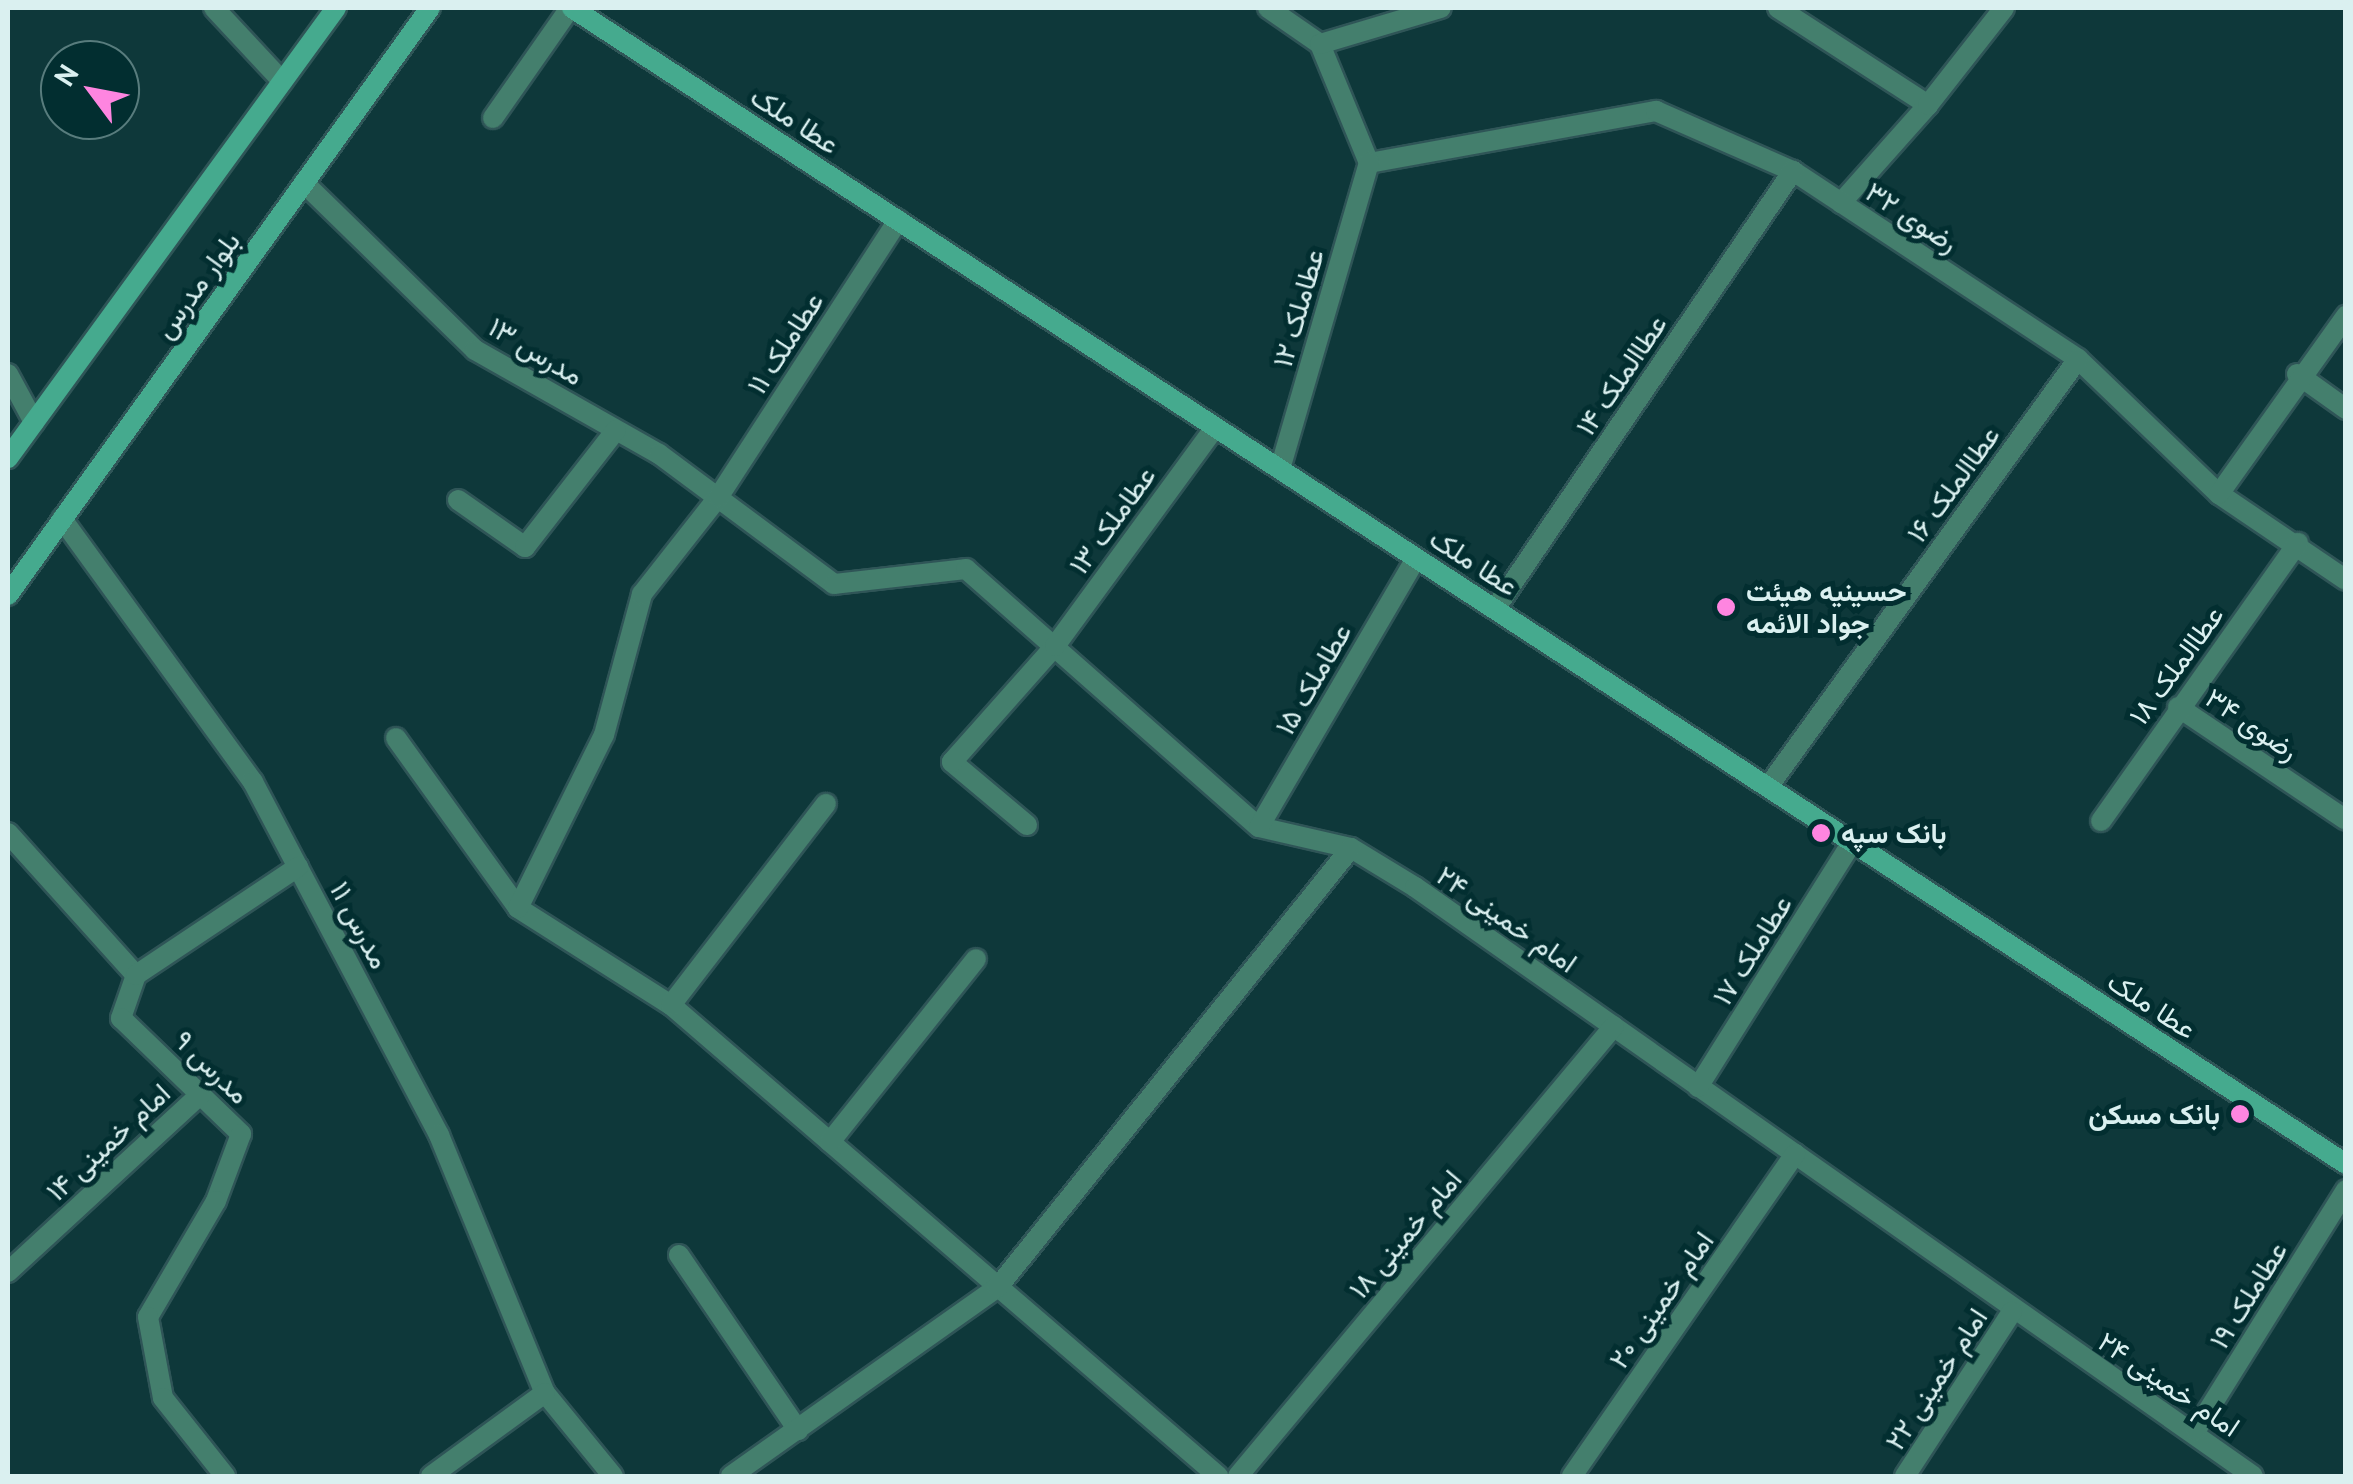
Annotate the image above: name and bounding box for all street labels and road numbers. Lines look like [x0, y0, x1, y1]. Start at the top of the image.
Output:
street label: عطا ملک [745, 79, 845, 161]
street label: رضوی ۳۲ [1859, 175, 1965, 259]
street label: بلوار مدرس [147, 225, 247, 345]
street label: عطاملک ۱۲ [1265, 245, 1331, 371]
street label: عطاملک ۱۱ [740, 286, 830, 400]
street label: عطاالملک ۱۴ [1568, 308, 1674, 442]
street label: مدرس ۱۳ [483, 310, 589, 392]
street label: عطاالملک ۱۶ [1899, 419, 2007, 549]
street label: عطاملک ۱۳ [1062, 460, 1162, 580]
street label: عطا ملک [1424, 521, 1524, 603]
street label: عطاالملک ۱۸ [2122, 599, 2230, 731]
street label: عطاملک ۱۵ [1268, 617, 1358, 741]
street label: رضوی ۳۴ [2199, 681, 2305, 767]
street label: امام خمینی ۲۴ [1430, 858, 1584, 980]
street label: مدرس ۱۱ [323, 876, 397, 974]
street label: عطاملک ۱۷ [1705, 889, 1799, 1011]
street label: عطا ملک [2102, 964, 2202, 1046]
street label: مدرس ۹ [168, 1023, 256, 1111]
street label: امام خمینی ۱۴ [39, 1076, 177, 1208]
street label: امام خمینی ۱۸ [1342, 1163, 1468, 1305]
street label: امام خمینی ۲۰ [1602, 1225, 1720, 1375]
street label: عطاملک ۱۹ [2202, 1235, 2294, 1355]
street label: امام خمینی ۲۲ [1878, 1302, 1994, 1456]
street label: امام خمینی ۲۴ [2092, 1324, 2246, 1444]

